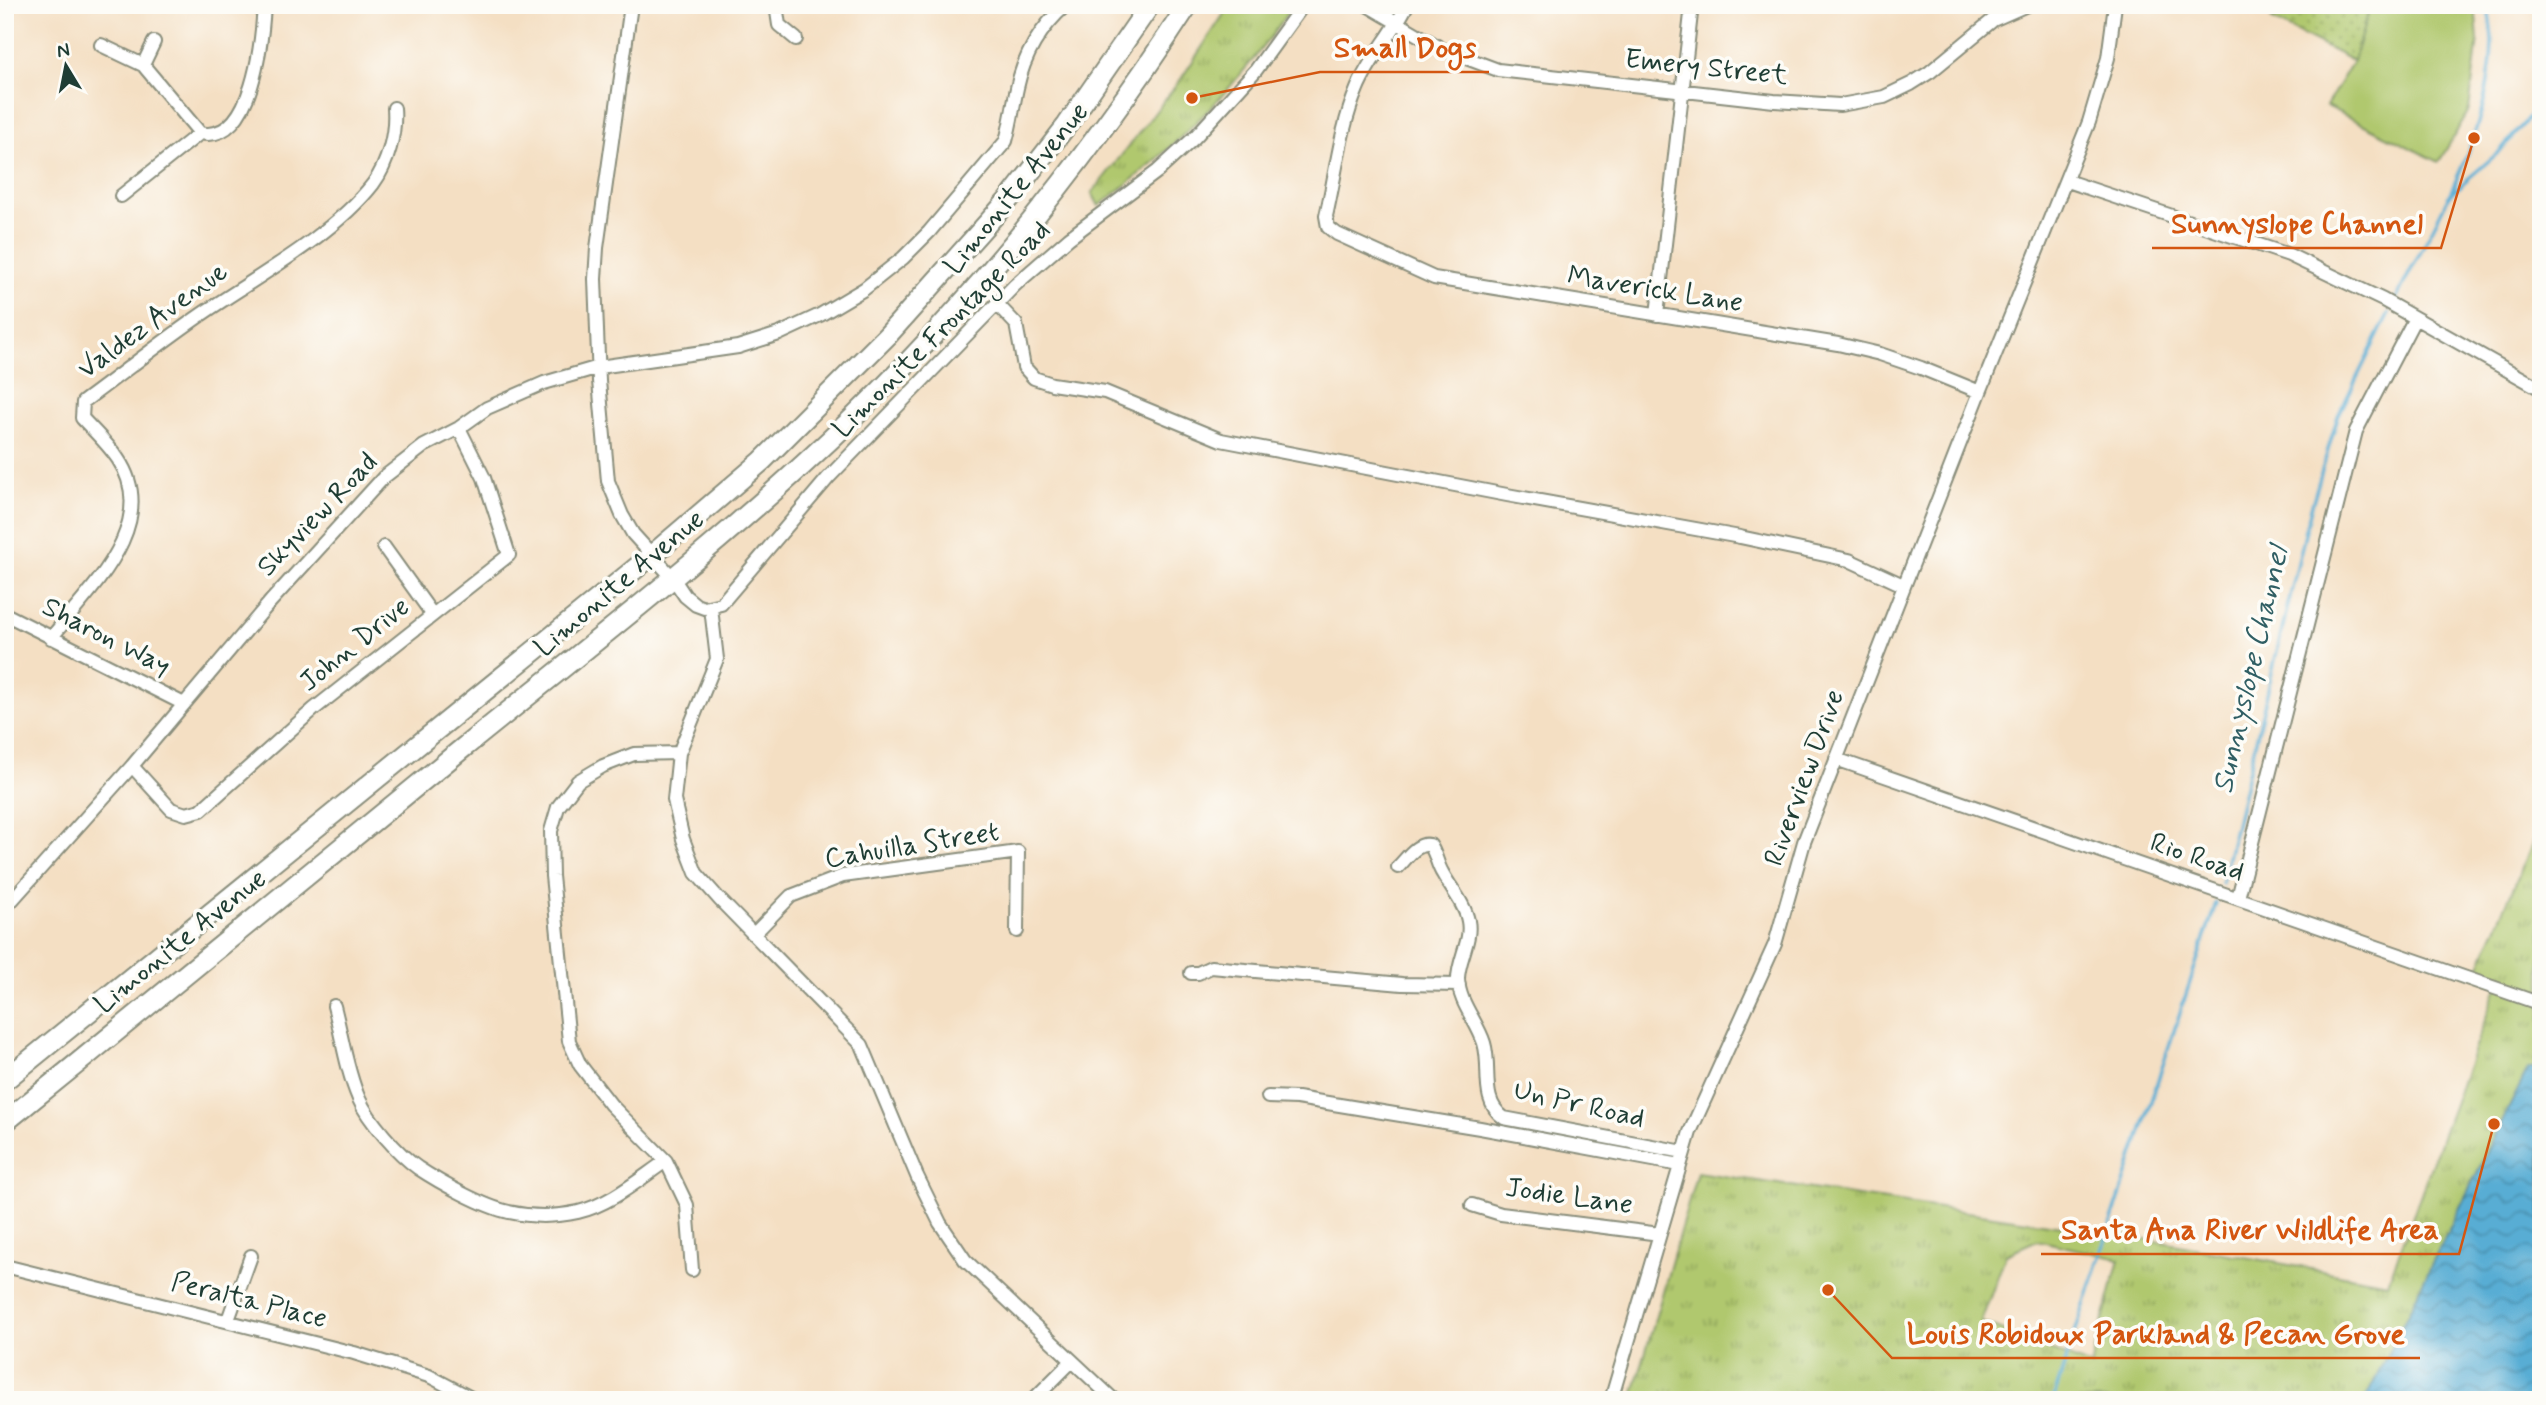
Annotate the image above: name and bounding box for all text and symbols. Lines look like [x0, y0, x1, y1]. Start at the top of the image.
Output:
callout: Small Dogs [1320, 21, 1489, 72]
text: Small Dogs [1334, 29, 1477, 71]
north arrow [32, 32, 102, 102]
text: N [55, 37, 72, 64]
street label: Emery Street [1623, 41, 1790, 95]
street label: Limonite Avenue [936, 95, 1098, 283]
callout: Sunnyslope Channel [2152, 197, 2441, 248]
text: Sunnyslope Channel [2171, 205, 2423, 244]
street label: Limonite Frontage Road [825, 213, 1060, 448]
street label: Valdez Avenue [70, 254, 236, 388]
street label: Maverick Lane [1565, 258, 1745, 322]
street label: Skyview Road [249, 445, 387, 585]
street label: Limonite Avenue [527, 502, 713, 666]
water label: Sunnyslope Channel [2204, 539, 2299, 797]
street label: Sharon Way [35, 589, 177, 685]
street label: John Drive [292, 589, 418, 701]
street label: Riverview Drive [1756, 685, 1854, 871]
street label: Cahuilla Street [822, 814, 1002, 878]
street label: Rio Road [2145, 825, 2249, 891]
street label: Limonite Avenue [87, 861, 275, 1023]
street label: Un Pr Road [1510, 1072, 1648, 1138]
street label: Jodie Lane [1503, 1170, 1635, 1224]
callout: Santa Ana River Wildlife Area [2041, 1203, 2459, 1254]
text: Santa Ana River Wildlife Area [2061, 1211, 2439, 1250]
street label: Peralta Place [167, 1264, 331, 1338]
callout: Louis Robidoux Parkland & Pecan Grove [1892, 1307, 2420, 1358]
text: Louis Robidoux Parkland & Pecan Grove [1907, 1315, 2405, 1354]

